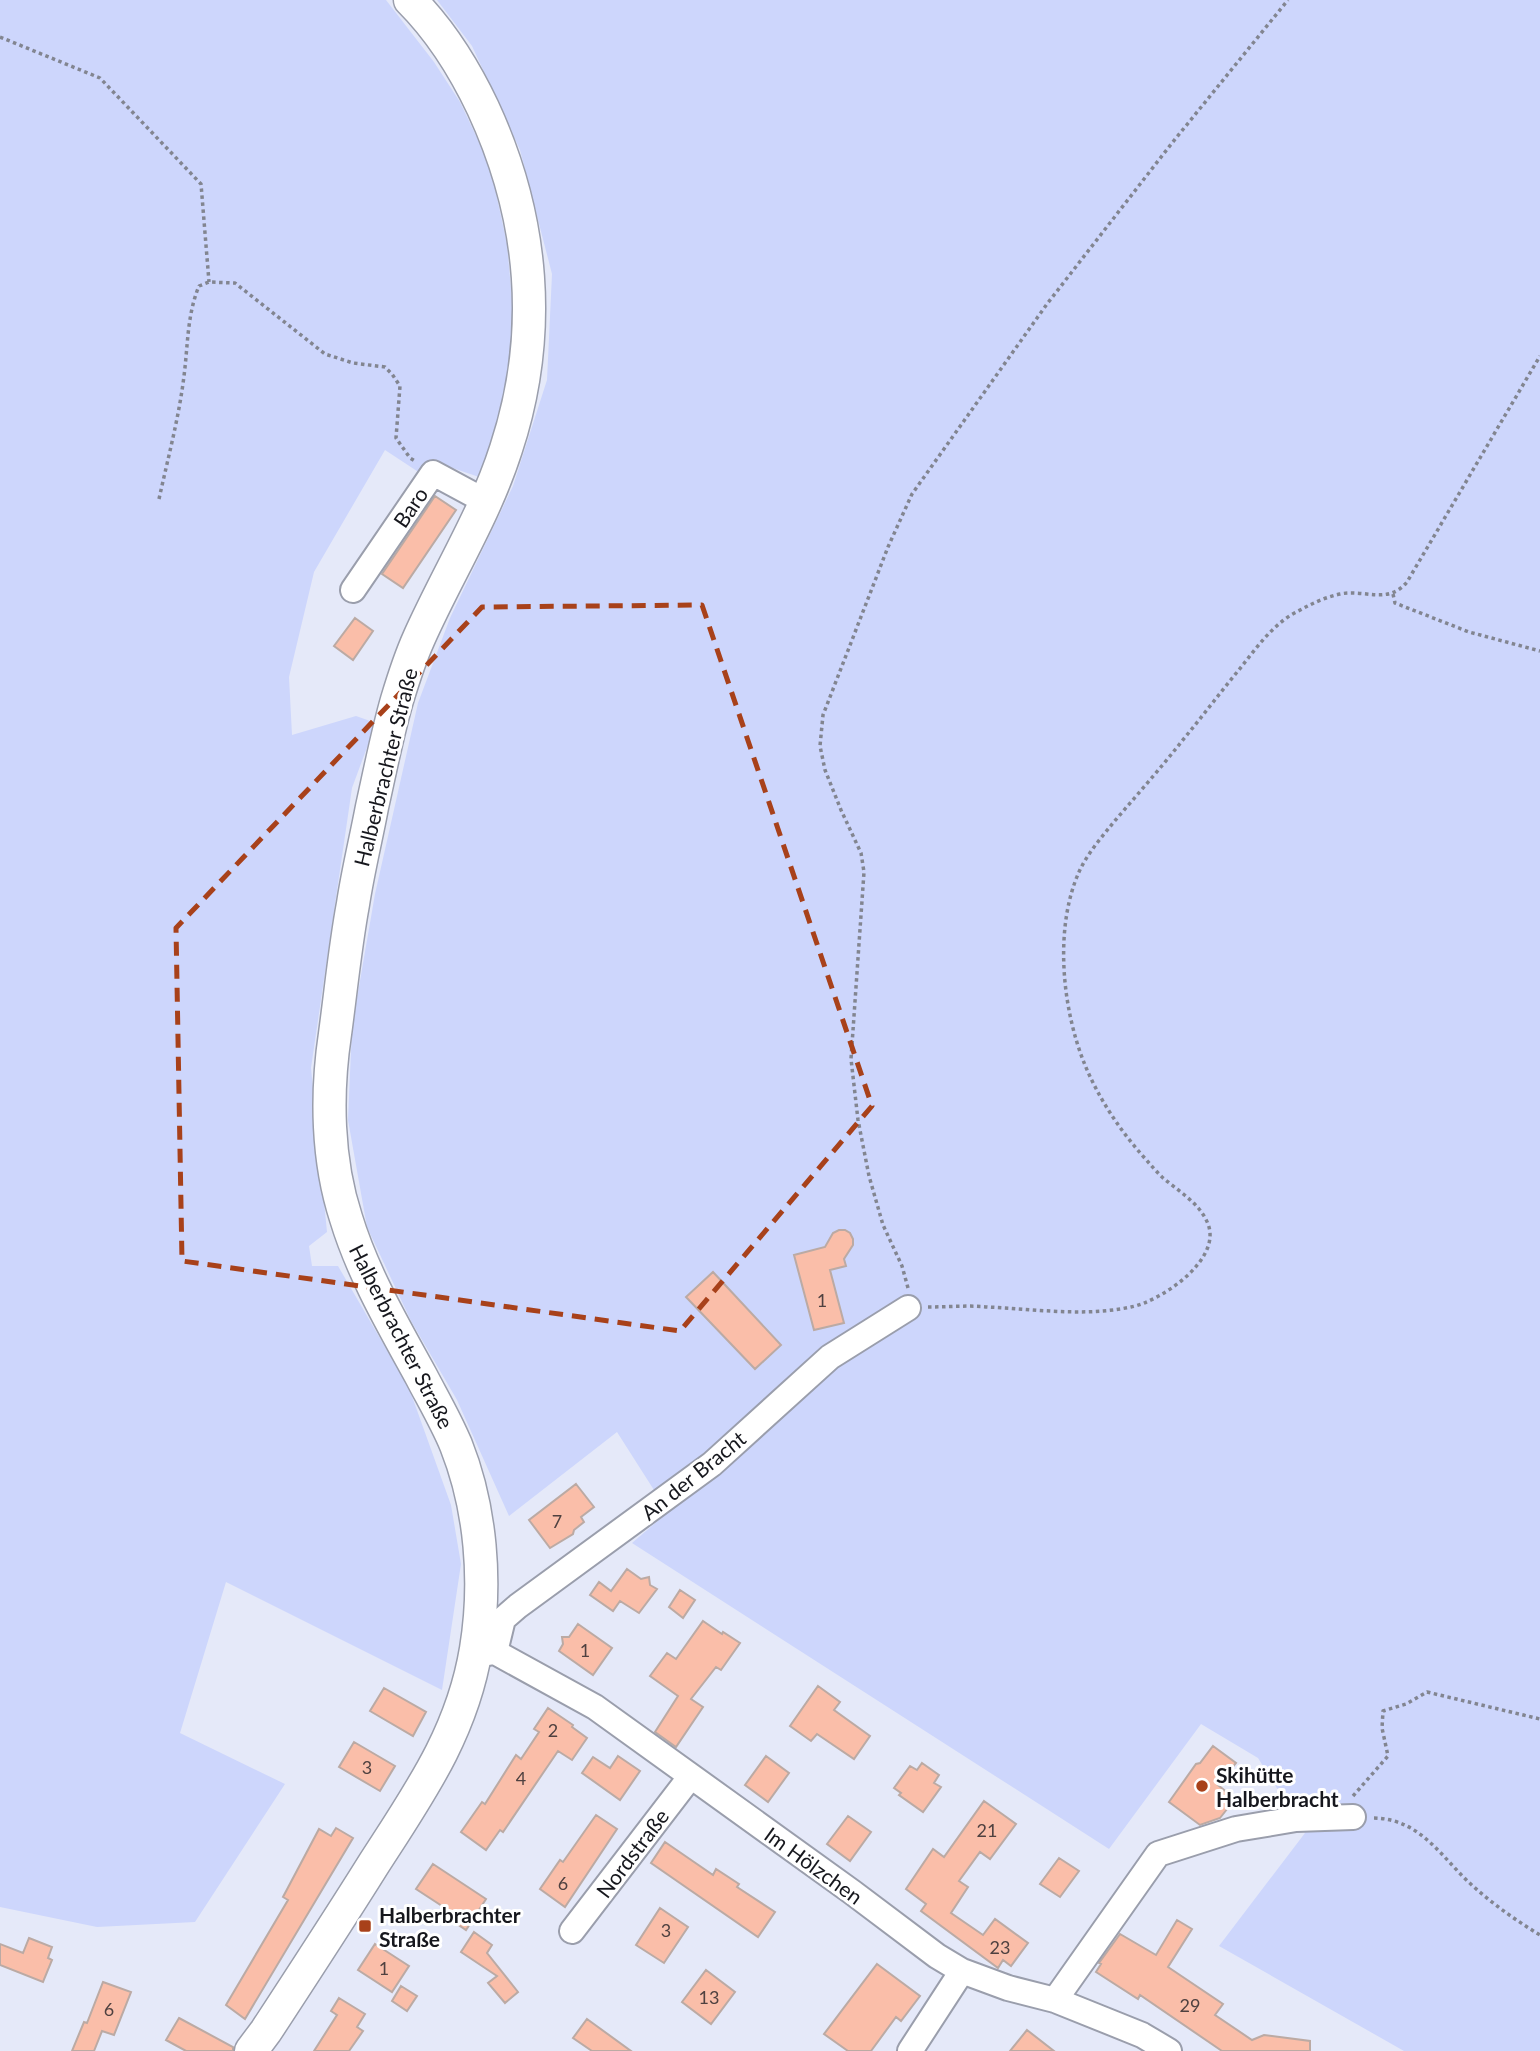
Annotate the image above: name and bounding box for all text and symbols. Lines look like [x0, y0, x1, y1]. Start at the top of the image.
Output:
street label: Baro [388, 482, 432, 532]
street label: Halberbrachter Straße [348, 665, 422, 869]
street label: Halberbrachter Straße [345, 1240, 459, 1432]
house number: 1 [817, 1289, 827, 1311]
street label: An der Bracht [636, 1425, 751, 1525]
house number: 7 [552, 1510, 562, 1532]
house number: 1 [580, 1639, 590, 1661]
house number: 2 [548, 1719, 558, 1741]
house number: 3 [362, 1756, 372, 1778]
place label: Skihütte Halberbracht [1216, 1762, 1339, 1811]
house number: 4 [516, 1767, 526, 1789]
marker: Skihütte Halberbracht [1194, 1778, 1210, 1794]
street label: Nordstraße [591, 1804, 673, 1902]
house number: 21 [977, 1819, 997, 1841]
street label: Im Hölzchen [760, 1821, 868, 1909]
house number: 6 [558, 1872, 568, 1894]
place label: Halberbrachter Straße [379, 1902, 521, 1951]
marker: Halberbrachter Straße [357, 1918, 373, 1934]
house number: 3 [661, 1919, 671, 1941]
house number: 23 [990, 1936, 1010, 1958]
house number: 1 [379, 1957, 389, 1979]
house number: 13 [699, 1986, 719, 2008]
house number: 29 [1180, 1994, 1200, 2016]
house number: 6 [104, 1998, 114, 2020]

